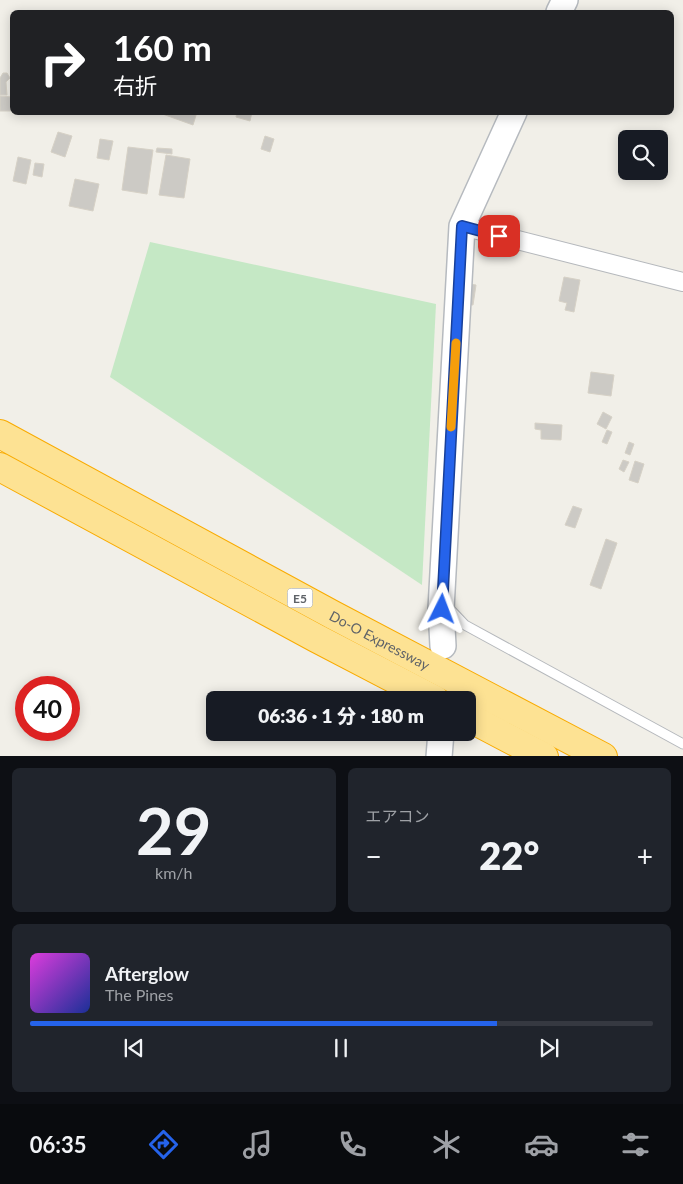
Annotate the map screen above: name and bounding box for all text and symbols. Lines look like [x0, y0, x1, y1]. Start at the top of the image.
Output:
text: 160 m [113, 26, 212, 68]
icon: right [30, 30, 95, 95]
text: 右折 [113, 72, 157, 99]
map controls [618, 130, 668, 180]
button: search [618, 130, 668, 180]
pin [478, 215, 520, 257]
icon: arrive [485, 222, 513, 250]
position arrow [415, 582, 467, 634]
road number: E5 [288, 588, 312, 608]
street label: Do-O Expressway [327, 606, 434, 673]
speed limit sign: 40 [15, 676, 80, 741]
text: 06:36 · 1 分 · 180 m [258, 704, 424, 727]
text: 29 [136, 791, 211, 869]
text: エアコン [366, 806, 430, 825]
text: 22° [479, 832, 539, 878]
text: − [366, 839, 382, 873]
text: + [637, 839, 653, 873]
text: km/h [155, 863, 192, 882]
text: Afterglow [105, 962, 189, 985]
text: The Pines [105, 985, 174, 1004]
icon: previous [120, 1034, 148, 1062]
icon: pause [327, 1034, 355, 1062]
icon: next [535, 1034, 563, 1062]
icon: directions [146, 1127, 181, 1162]
icon: music [240, 1127, 275, 1162]
icon: phone [335, 1127, 370, 1162]
icon: climate [429, 1127, 464, 1162]
icon: car [524, 1127, 559, 1162]
icon: filters [618, 1127, 653, 1162]
text: 06:35 [30, 1131, 86, 1158]

